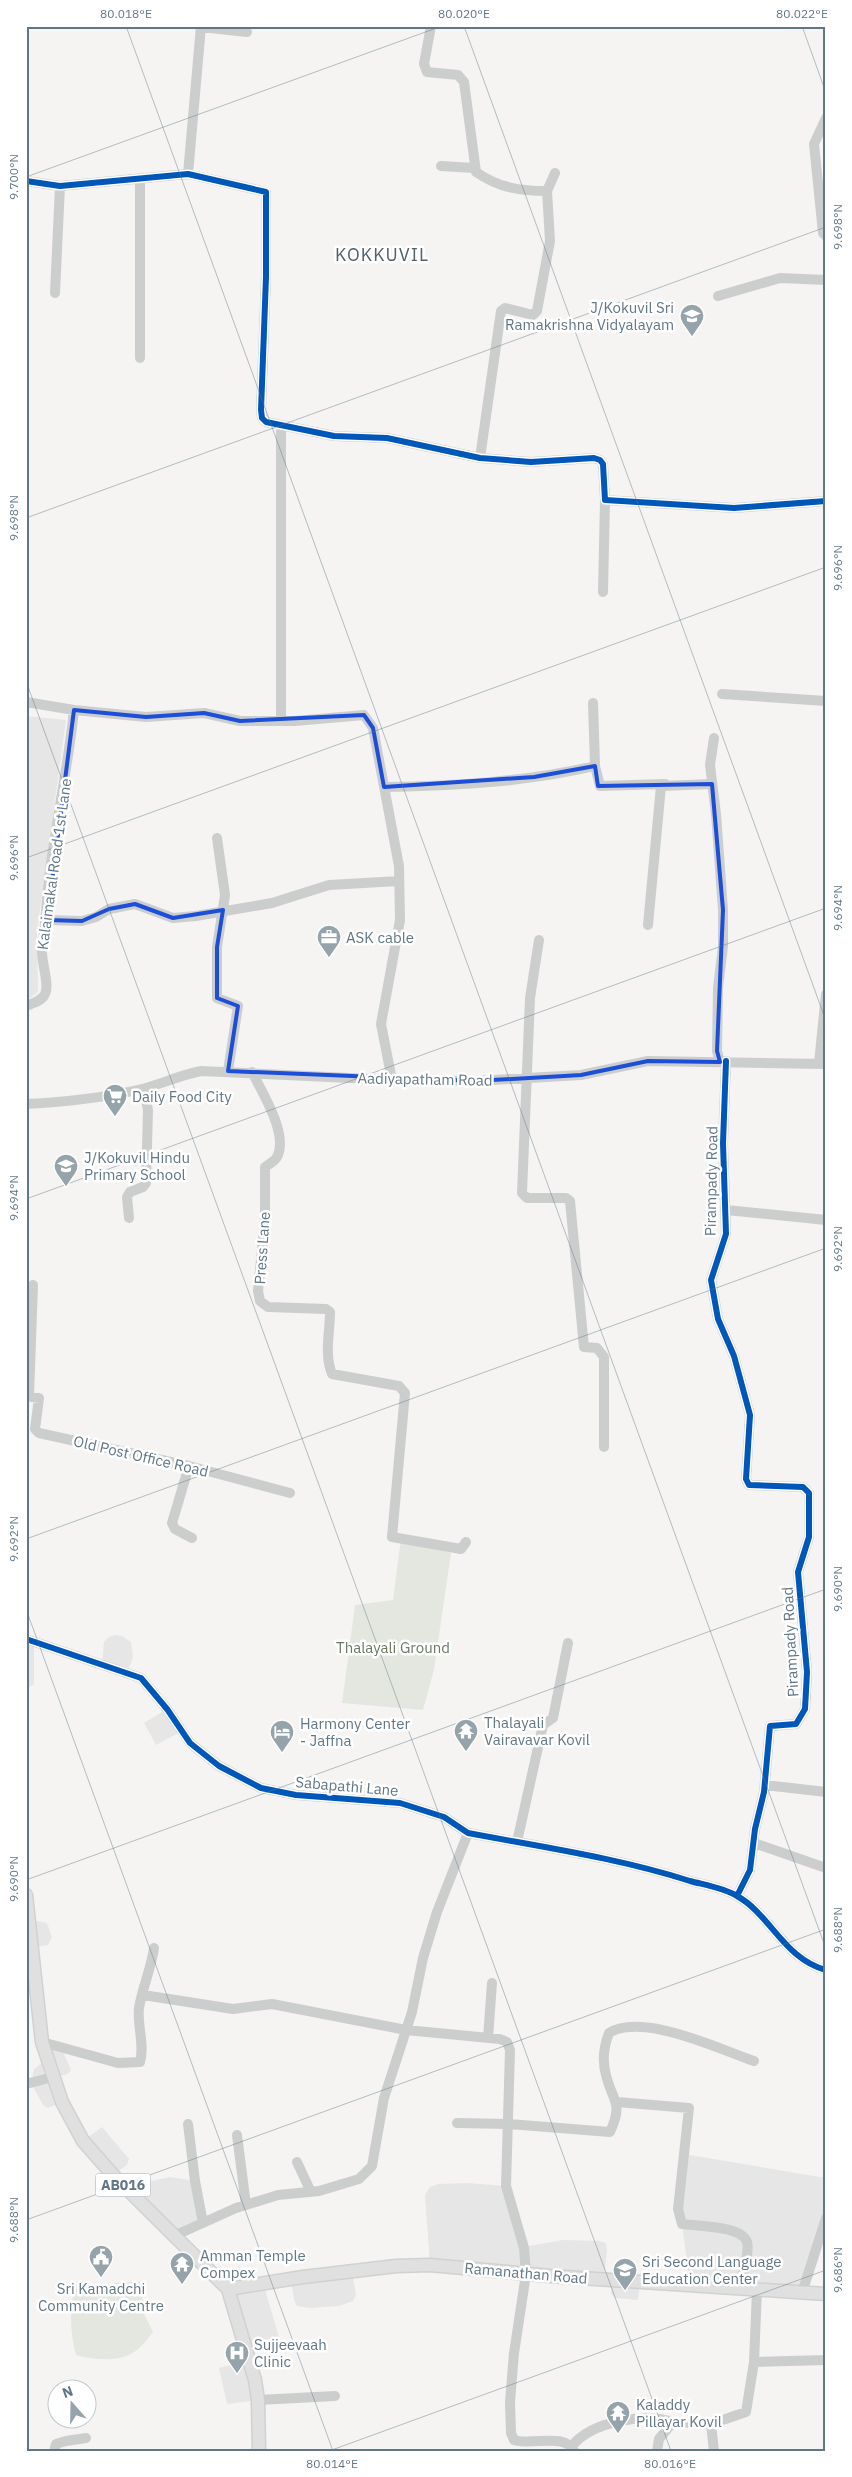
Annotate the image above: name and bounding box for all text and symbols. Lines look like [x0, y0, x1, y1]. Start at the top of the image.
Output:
text: 80.018°E [100, 6, 152, 21]
text: 80.020°E [438, 6, 490, 21]
text: 80.022°E [776, 6, 828, 21]
text: 9.700°N [6, 154, 21, 200]
text: 9.698°N [830, 204, 845, 250]
district label: KOKKUVIL [335, 243, 429, 266]
place label: J/Kokuvil Sri Ramakrishna Vidyalayam [505, 298, 674, 334]
school or university icon: J/Kokuvil Sri Ramakrishna Vidyalayam [679, 303, 705, 337]
text: 9.698°N [6, 495, 21, 541]
text: 9.696°N [830, 545, 845, 591]
street label: Kalaimakal Road 1st Lane [33, 777, 75, 951]
text: 9.696°N [6, 835, 21, 881]
text: 9.694°N [830, 885, 845, 931]
office icon: ASK cable [316, 924, 342, 958]
place label: ASK cable [346, 928, 414, 947]
street label: Aadiyapatham Road [357, 1068, 493, 1090]
supermarket icon: Daily Food City [102, 1083, 128, 1117]
place label: Daily Food City [132, 1087, 232, 1106]
street label: Pirampady Road [701, 1126, 721, 1236]
place label: J/Kokuvil Hindu Primary School [84, 1148, 190, 1184]
school or university icon: J/Kokuvil Hindu Primary School [53, 1153, 79, 1187]
text: 9.694°N [6, 1175, 21, 1221]
street label: Press Lane [250, 1211, 274, 1285]
text: 9.692°N [830, 1226, 845, 1272]
street label: Old Post Office Road [72, 1431, 210, 1481]
text: 9.692°N [6, 1516, 21, 1562]
text: 9.690°N [830, 1566, 845, 1612]
street label: Pirampady Road [778, 1586, 802, 1698]
park label: Thalayali Ground [336, 1638, 450, 1657]
place label: Thalayali Vairavavar Kovil [484, 1713, 590, 1749]
place label: Harmony Center - Jaffna [300, 1714, 411, 1750]
temple icon: Thalayali Vairavavar Kovil [453, 1718, 479, 1752]
hotel icon: Harmony Center - Jaffna [269, 1719, 295, 1753]
street label: Sabapathi Lane [295, 1772, 399, 1800]
text: 9.690°N [6, 1856, 21, 1902]
text: 9.688°N [830, 1907, 845, 1953]
road number: AB016 [96, 2174, 150, 2196]
text: 9.688°N [6, 2197, 21, 2243]
public building icon: Sri Kamadchi Community Centre [88, 2244, 114, 2278]
place label: Amman Temple Compex [200, 2246, 306, 2282]
text: 9.686°N [830, 2247, 845, 2293]
temple icon: Amman Temple Compex [169, 2251, 195, 2285]
place label: Sri Second Language Education Center [642, 2252, 782, 2288]
school or university icon: Sri Second Language Education Center [612, 2257, 638, 2291]
street label: Ramanathan Road [464, 2258, 588, 2288]
place label: Sri Kamadchi Community Centre [38, 2279, 164, 2315]
place label: Sujjeevaah Clinic [254, 2335, 327, 2371]
hospital icon: Sujjeevaah Clinic [224, 2340, 250, 2374]
north arrow [48, 2380, 98, 2430]
text: N [60, 2382, 75, 2402]
place label: Kaladdy Pillayar Kovil [636, 2395, 722, 2431]
temple icon: Kaladdy Pillayar Kovil [605, 2400, 631, 2434]
text: 80.014°E [306, 2456, 358, 2471]
text: 80.016°E [644, 2456, 696, 2471]

